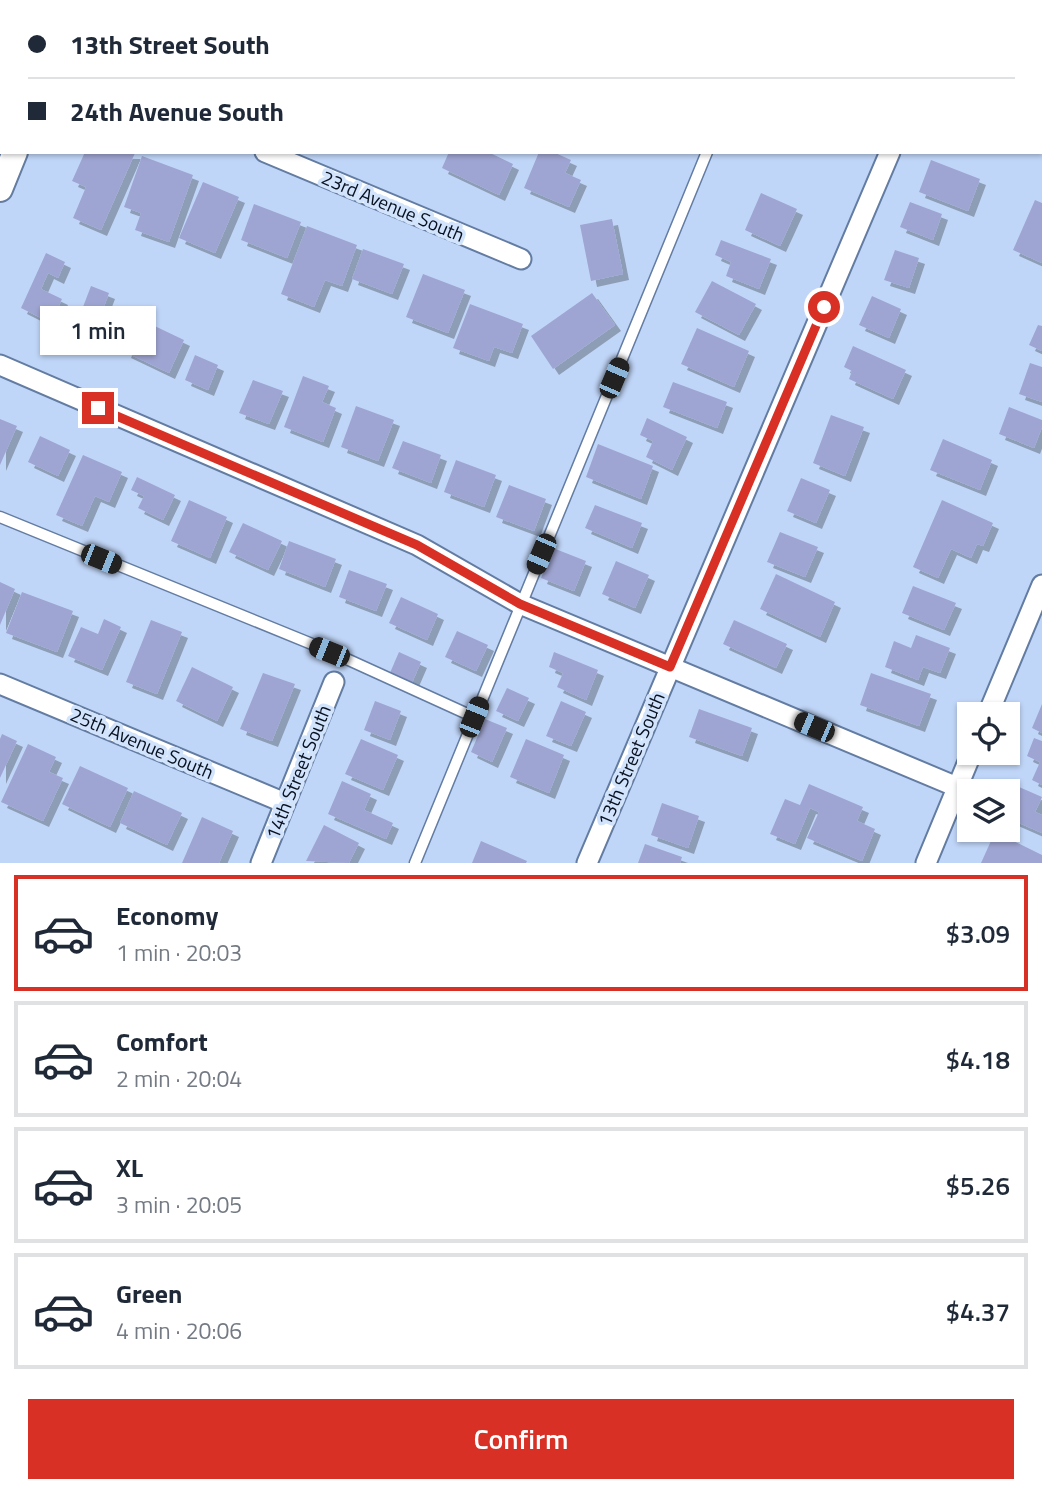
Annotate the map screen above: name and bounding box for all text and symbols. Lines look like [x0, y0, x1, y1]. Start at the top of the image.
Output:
text: 13th Street South [70, 25, 270, 64]
text: 24th Avenue South [70, 92, 284, 131]
street label: 23rd Avenue South [317, 162, 469, 249]
route start [808, 291, 840, 323]
callout: 1 min [40, 306, 156, 356]
text: 1 min [70, 313, 126, 348]
car [597, 355, 632, 401]
route end [82, 392, 114, 424]
car [524, 531, 559, 577]
car [78, 541, 125, 577]
car [306, 634, 353, 670]
street label: 13th Street South [589, 687, 672, 830]
car [457, 694, 492, 740]
street label: 25th Avenue South [66, 699, 218, 786]
street label: 14th Street South [257, 700, 338, 843]
map controls [957, 702, 1020, 842]
button: locate [957, 702, 1020, 765]
car [791, 709, 838, 745]
button: layers [957, 779, 1020, 842]
text: Economy [116, 896, 218, 935]
icon: car [32, 902, 95, 965]
text: $3.09 [946, 914, 1010, 953]
text: 1 min · 20:03 [116, 935, 242, 970]
text: Comfort [116, 1022, 208, 1061]
icon: car [32, 1028, 95, 1091]
text: $4.18 [946, 1040, 1010, 1079]
text: 2 min · 20:04 [116, 1061, 242, 1096]
text: XL [116, 1148, 143, 1187]
icon: car [32, 1154, 95, 1217]
text: $5.26 [946, 1166, 1010, 1205]
text: 3 min · 20:05 [116, 1187, 242, 1222]
text: Green [116, 1274, 182, 1313]
icon: car [32, 1280, 95, 1343]
text: $4.37 [946, 1292, 1010, 1331]
text: 4 min · 20:06 [116, 1313, 242, 1348]
button: Confirm [28, 1399, 1014, 1479]

